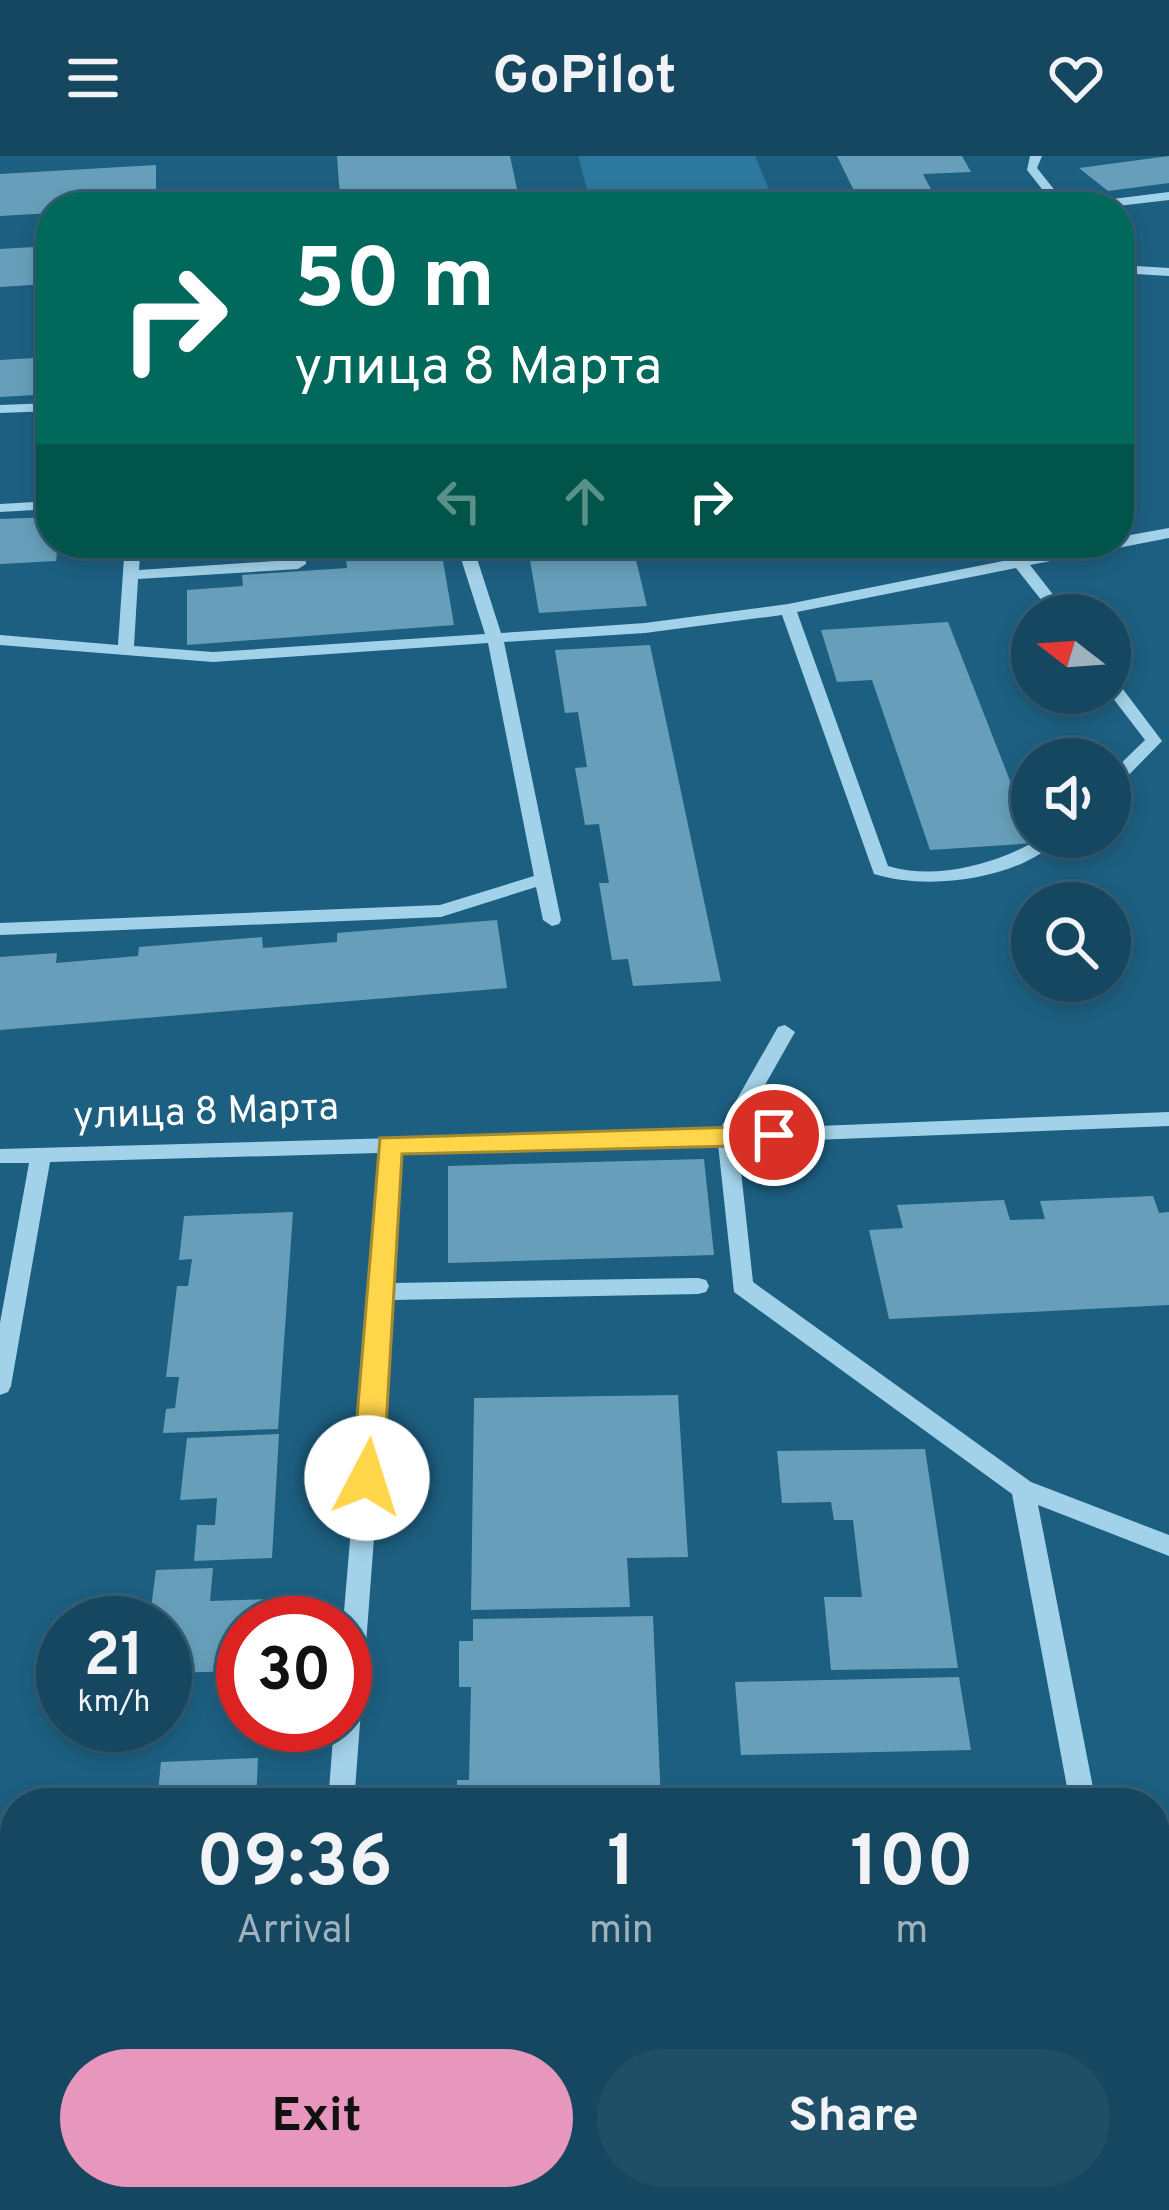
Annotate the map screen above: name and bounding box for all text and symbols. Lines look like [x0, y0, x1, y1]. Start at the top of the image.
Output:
text: GoPilot [492, 44, 677, 113]
icon: menu [60, 45, 126, 111]
icon: heart [1043, 45, 1109, 111]
text: 50 m [294, 231, 495, 337]
icon: right [96, 240, 252, 396]
text: улица 8 Марта [294, 335, 662, 404]
icon: left [426, 468, 492, 534]
icon: ahead [552, 468, 618, 534]
icon: right [678, 468, 744, 534]
north arrow [1011, 594, 1131, 714]
map controls [1011, 594, 1131, 1002]
button: sound [1011, 738, 1131, 858]
button: search [1011, 882, 1131, 1002]
pin [723, 1084, 825, 1186]
street label: улица 8 Марта [72, 1085, 340, 1143]
icon: arrive [741, 1102, 807, 1168]
position arrow [304, 1415, 430, 1541]
speed limit sign: 30 [216, 1596, 372, 1752]
text: 21 [84, 1621, 144, 1697]
text: km/h [78, 1685, 150, 1722]
text: 09:36 [196, 1820, 393, 1912]
text: 1 [607, 1820, 636, 1912]
text: 100 [850, 1820, 974, 1912]
text: Arrival [236, 1908, 353, 1957]
text: min [589, 1908, 654, 1957]
text: m [895, 1908, 928, 1957]
button: Exit [60, 2049, 573, 2187]
button: Share [597, 2049, 1110, 2187]

